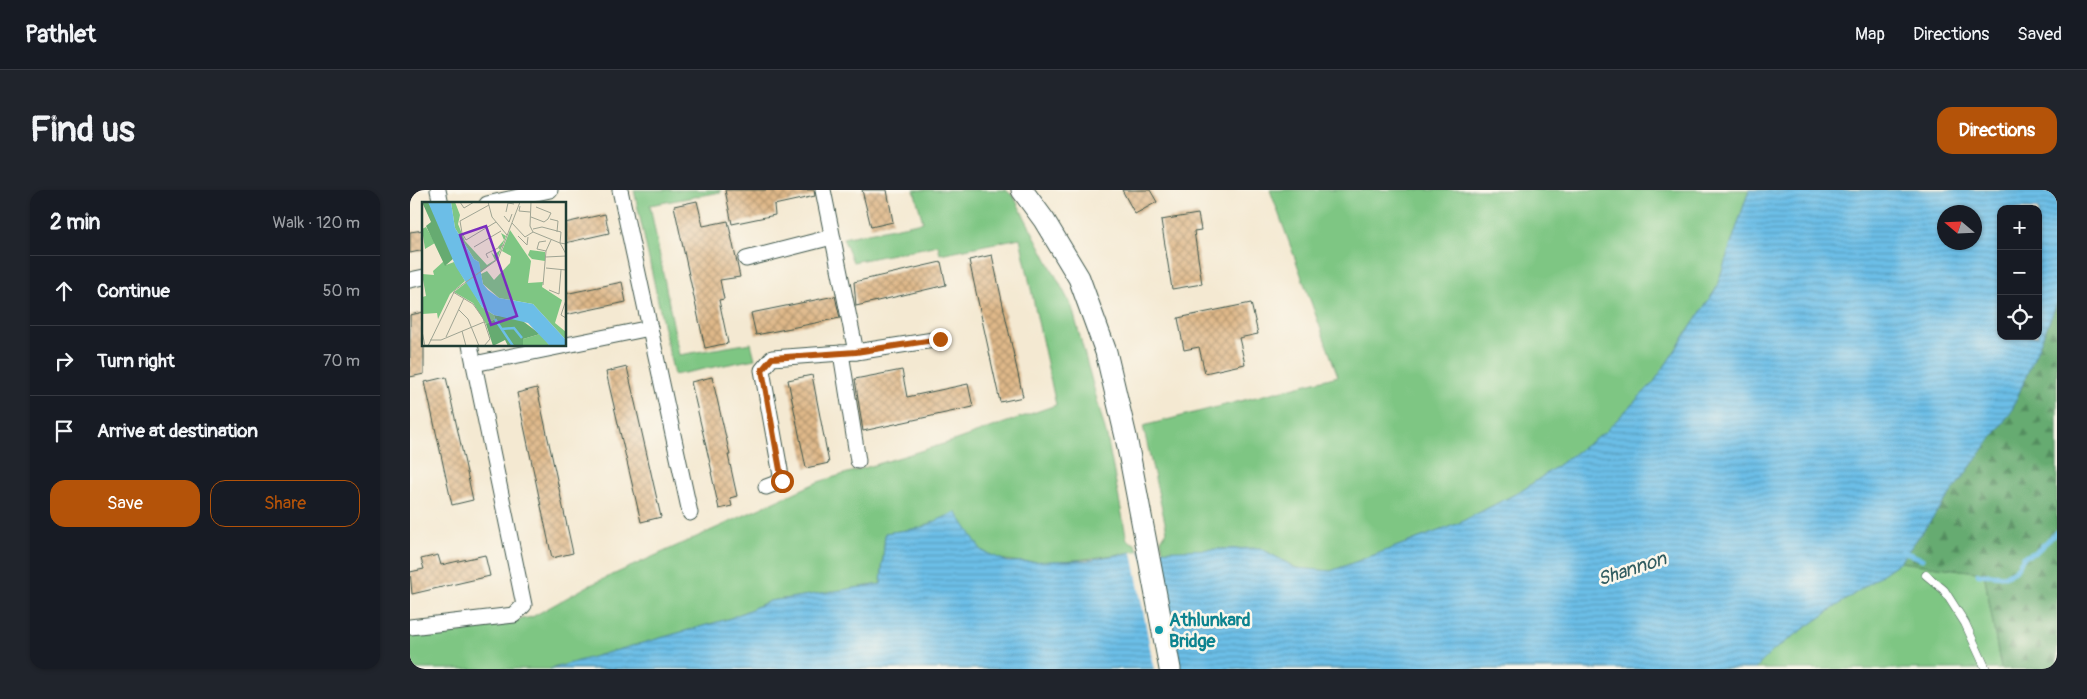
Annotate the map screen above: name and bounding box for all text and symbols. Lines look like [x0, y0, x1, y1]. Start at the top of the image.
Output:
text: Pathlet [25, 20, 96, 49]
text: Map [1855, 23, 1885, 46]
text: Directions [1913, 23, 1989, 46]
text: Saved [2017, 23, 2062, 46]
button: Directions [1937, 107, 2057, 154]
text: Find us [30, 108, 135, 152]
inset map [422, 202, 566, 346]
north arrow [1937, 205, 1982, 250]
map controls [1997, 205, 2042, 340]
button: + [1997, 205, 2042, 250]
text: 2 min [50, 209, 100, 236]
text: Walk · 120 m [272, 213, 360, 233]
button: − [1997, 250, 2042, 295]
icon: ahead [50, 277, 78, 305]
text: Continue [97, 279, 170, 303]
text: 50 m [323, 281, 360, 301]
button: locate [1997, 295, 2042, 340]
route end [929, 328, 952, 351]
icon: right [50, 347, 78, 375]
text: Turn right [97, 349, 175, 373]
text: 70 m [323, 351, 360, 371]
icon: arrive [50, 417, 78, 445]
text: Arrive at destination [97, 419, 258, 443]
route start [771, 470, 794, 493]
button: Save [50, 480, 200, 527]
button: Share [210, 480, 360, 527]
water label: Shannon [1595, 546, 1671, 591]
place label: Athlunkard Bridge [1169, 609, 1251, 653]
marker: Athlunkard Bridge [1153, 624, 1165, 636]

